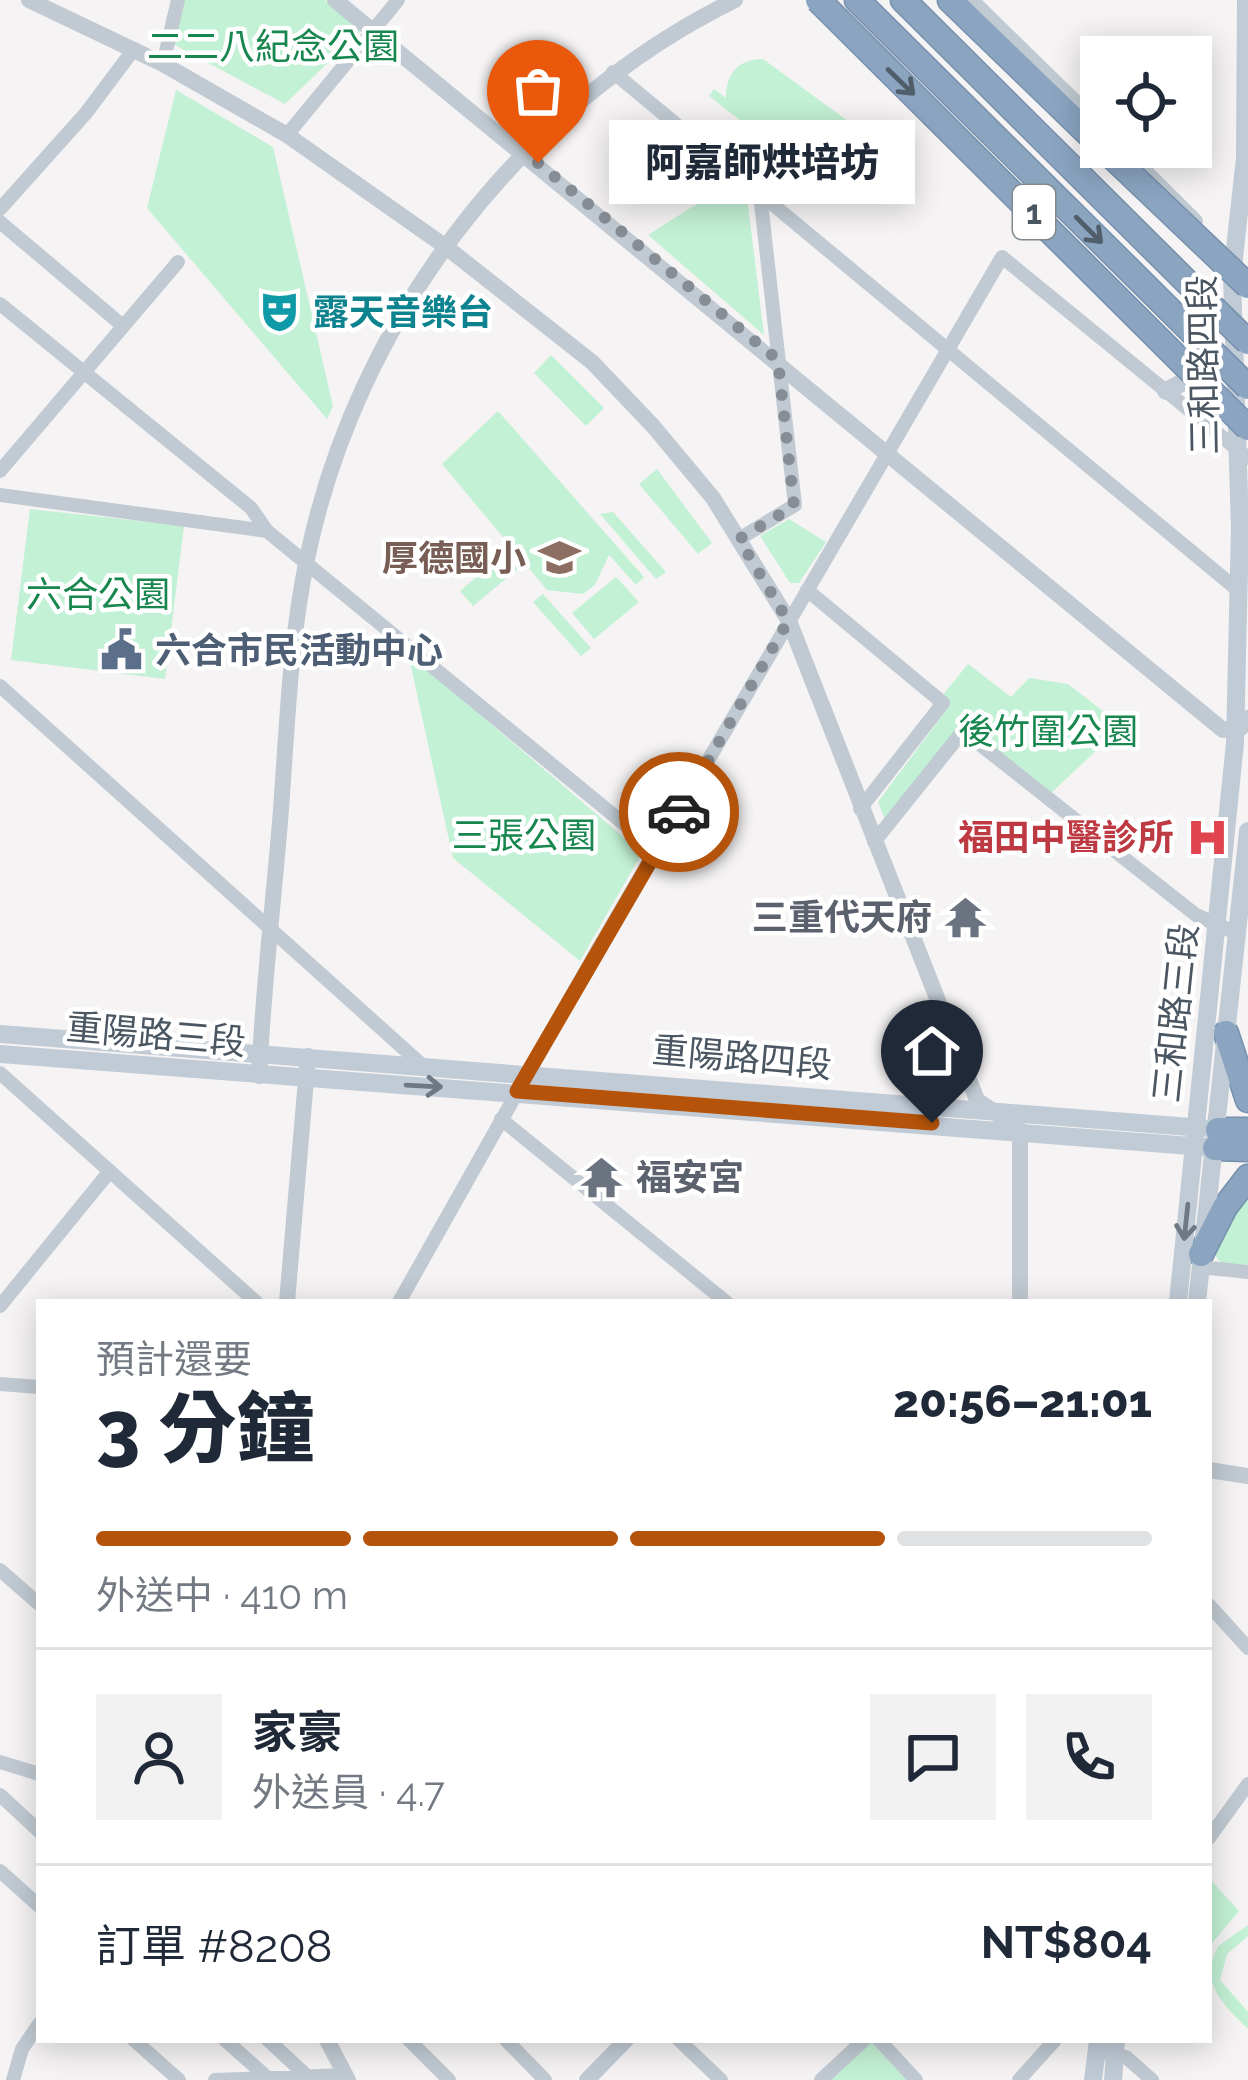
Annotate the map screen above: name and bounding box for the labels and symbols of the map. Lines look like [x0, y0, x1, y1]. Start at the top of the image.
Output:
park label: 二二八紀念公園 [147, 25, 399, 67]
pin [487, 40, 589, 163]
one-way arrow [886, 67, 915, 95]
callout: 阿嘉師烘培坊 [610, 121, 916, 205]
road number: 1 [1013, 185, 1055, 239]
one-way arrow [1074, 215, 1103, 244]
street label: 三和路四段 [1180, 275, 1226, 455]
theatre icon: 露天音樂台 [256, 289, 302, 335]
place label: 露天音樂台 [313, 291, 493, 333]
school or university icon: 厚德國小 [537, 535, 583, 581]
place label: 厚德國小 [382, 537, 526, 579]
park label: 六合公園 [26, 573, 170, 615]
public building icon: 六合市民活動中心 [98, 627, 144, 673]
place label: 六合市民活動中心 [155, 629, 443, 671]
park label: 後竹圍公園 [958, 710, 1138, 752]
courier [619, 752, 739, 872]
park label: 三張公園 [452, 814, 596, 856]
hospital icon: 福田中醫診所 [1185, 814, 1231, 860]
place label: 福田中醫診所 [958, 816, 1174, 858]
temple icon: 三重代天府 [943, 894, 989, 940]
place label: 三重代天府 [752, 896, 932, 938]
street label: 三和路三段 [1145, 921, 1205, 1105]
pin [881, 1000, 983, 1123]
street label: 重陽路三段 [65, 1005, 247, 1063]
street label: 重陽路四段 [651, 1028, 833, 1086]
one-way arrow [404, 1075, 443, 1098]
temple icon: 福安宮 [579, 1154, 625, 1200]
place label: 福安宮 [636, 1156, 744, 1198]
one-way arrow [1174, 1202, 1197, 1241]

